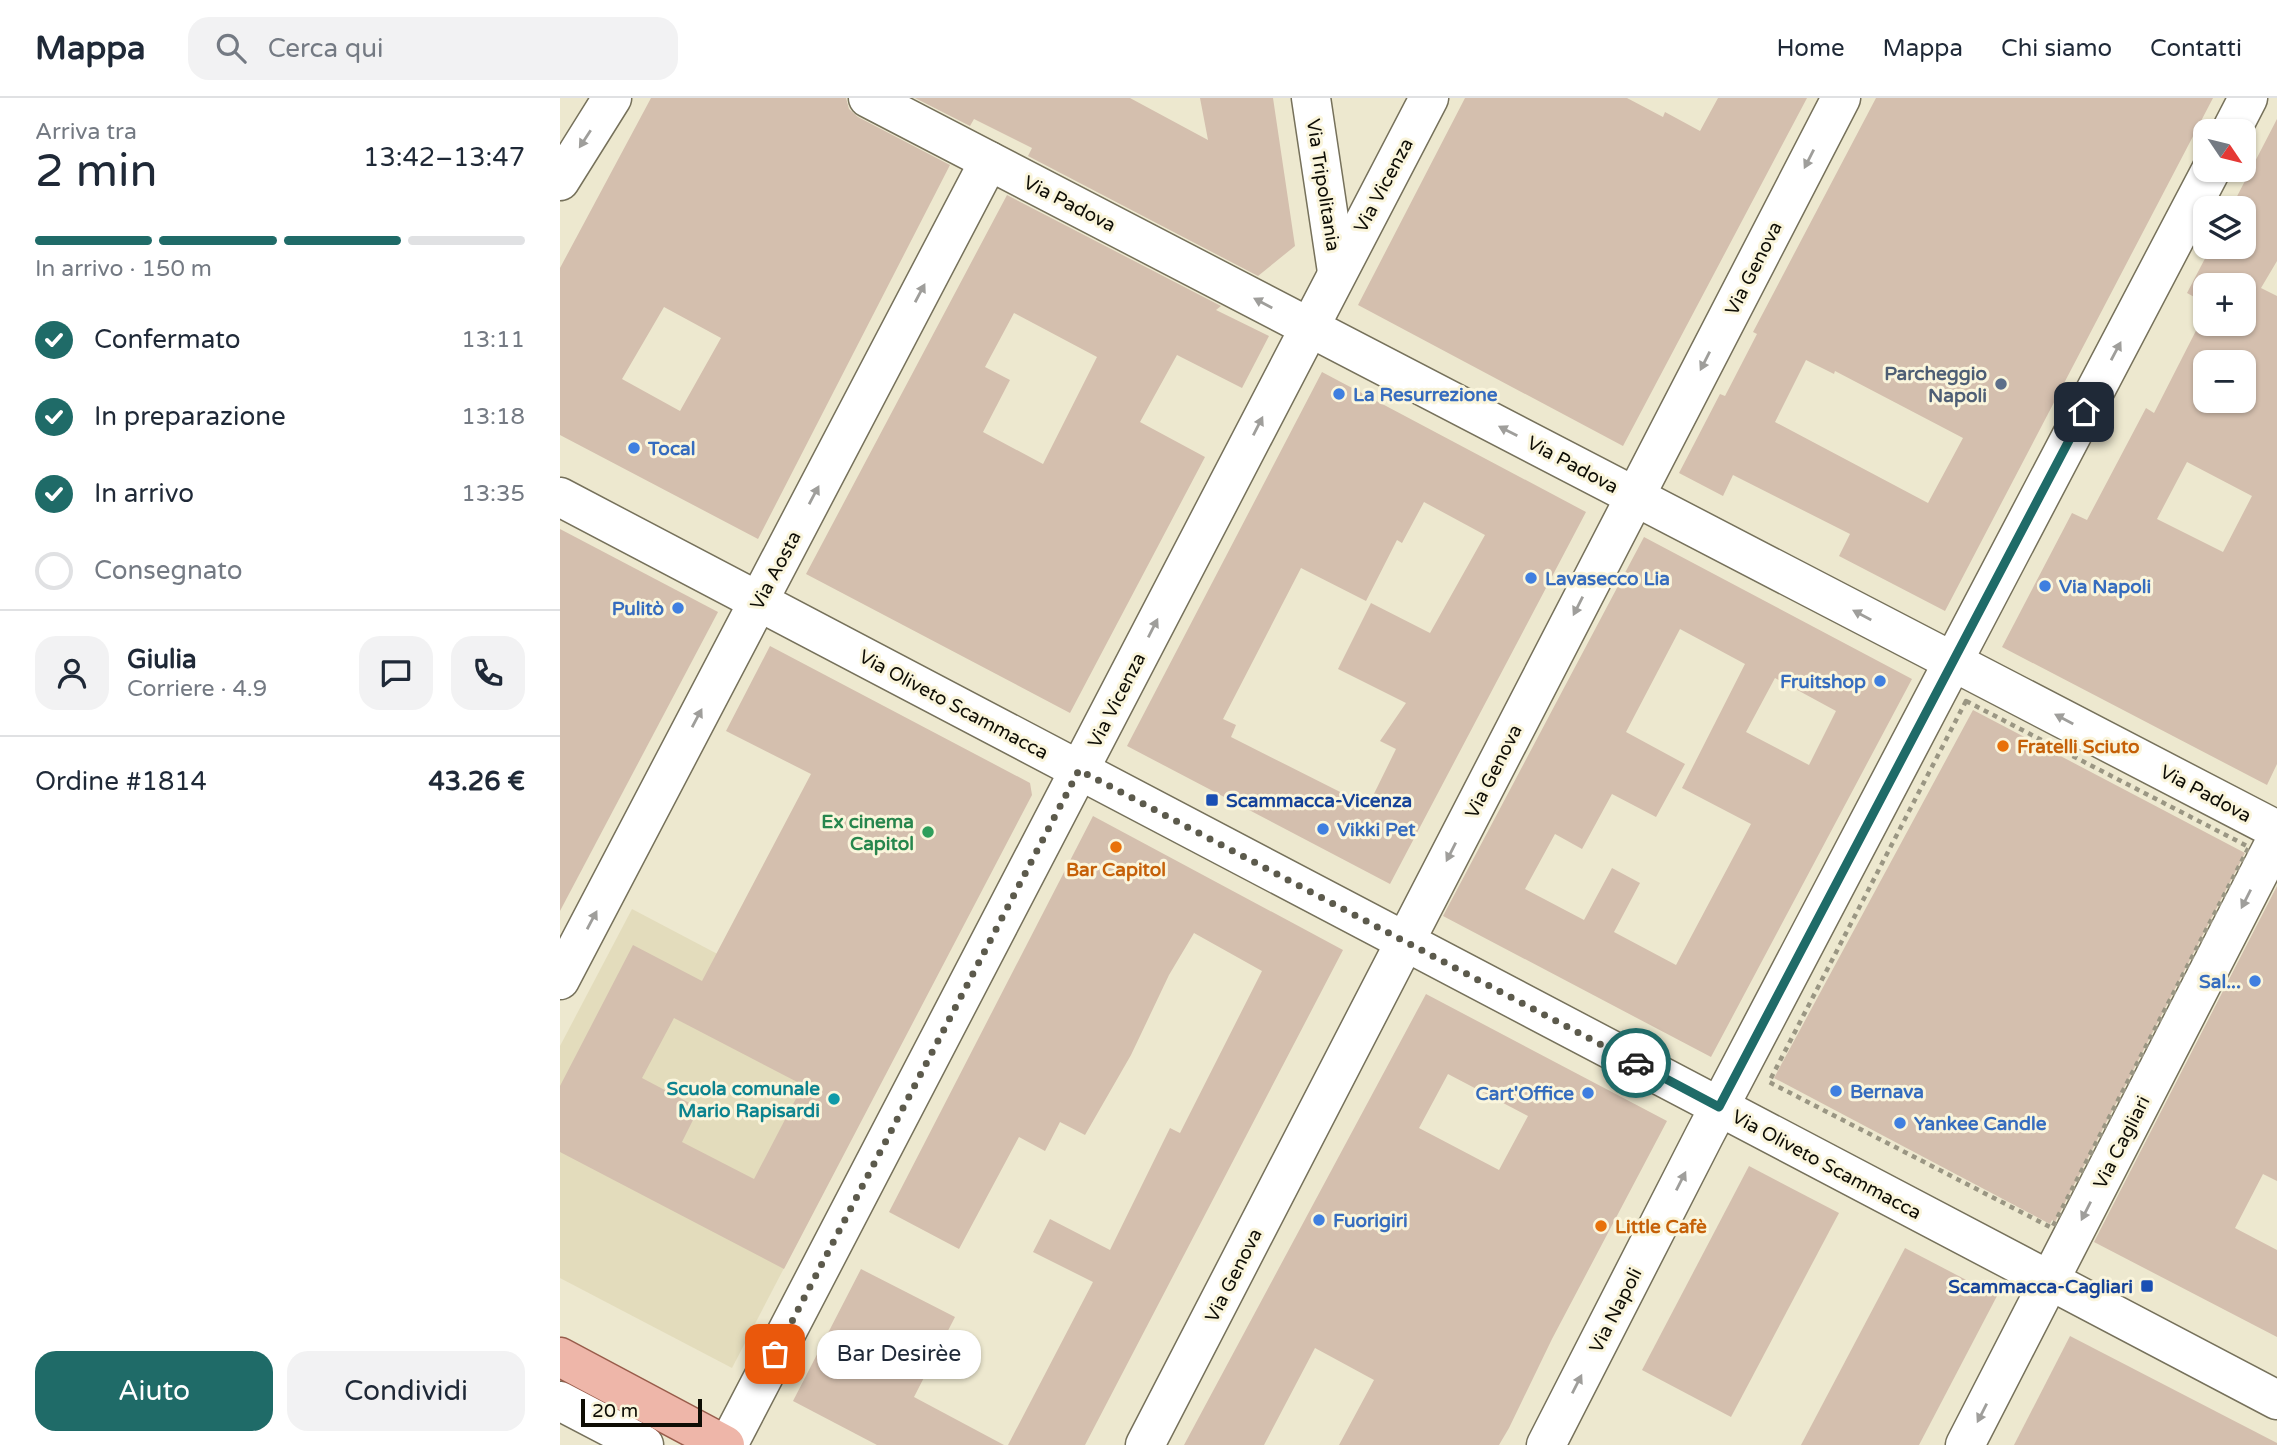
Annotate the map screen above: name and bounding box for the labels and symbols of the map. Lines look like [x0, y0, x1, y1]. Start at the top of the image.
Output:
street label: Via Tripolitania [1302, 117, 1344, 253]
north arrow [2193, 119, 2256, 182]
one-way arrow [579, 129, 592, 149]
street label: Via Vicenza [1350, 135, 1418, 236]
one-way arrow [1804, 149, 1815, 169]
street label: Via Padova [1020, 171, 1119, 236]
street label: Via Genova [1721, 218, 1787, 319]
one-way arrow [914, 284, 926, 303]
one-way arrow [1253, 298, 1273, 309]
one-way arrow [2110, 341, 2122, 360]
one-way arrow [1700, 351, 1711, 371]
place label: Parcheggio Napoli [1884, 363, 1987, 408]
marker: Parcheggio Napoli [1993, 376, 2009, 392]
pin [2054, 382, 2114, 442]
place label: La Resurrezione [1353, 384, 1498, 406]
marker: La Resurrezione [1331, 386, 1347, 402]
one-way arrow [1252, 416, 1263, 436]
one-way arrow [1498, 425, 1518, 437]
street label: Via Padova [1523, 432, 1622, 498]
place label: Tocal [647, 438, 695, 460]
marker: Tocal [626, 440, 642, 456]
one-way arrow [809, 485, 820, 505]
street label: Via Aosta [746, 527, 806, 614]
place label: Lavasecco Lia [1545, 568, 1670, 590]
marker: Lavasecco Lia [1523, 570, 1539, 586]
place label: Via Napoli [2059, 576, 2151, 599]
marker: Via Napoli [2037, 578, 2053, 594]
one-way arrow [1573, 597, 1585, 617]
place label: Pulitò [612, 598, 664, 620]
marker: Pulitò [670, 600, 686, 616]
one-way arrow [1853, 609, 1872, 621]
one-way arrow [1148, 618, 1159, 638]
street label: Via Oliveto Scammacca [855, 646, 1052, 764]
street label: Via Vicenza [1084, 649, 1150, 752]
place label: Fruitshop [1780, 671, 1866, 694]
marker: Fruitshop [1872, 673, 1888, 689]
one-way arrow [692, 708, 703, 728]
one-way arrow [2054, 714, 2074, 726]
street label: Via Genova [1461, 721, 1527, 822]
place label: Fratelli Sciuto [2017, 736, 2140, 758]
marker: Fratelli Sciuto [1995, 738, 2011, 754]
street label: Via Padova [2156, 761, 2255, 827]
place label: Scammacca-Vicenza [1226, 790, 1412, 812]
marker: Scammacca-Vicenza [1204, 792, 1220, 808]
place label: Ex cinema Capitol [821, 811, 914, 856]
place label: Vikki Pet [1337, 819, 1416, 841]
marker: Vikki Pet [1315, 821, 1331, 837]
marker: Ex cinema Capitol [920, 824, 936, 840]
marker: Bar Capitol [1108, 839, 1124, 855]
one-way arrow [1446, 842, 1457, 862]
place label: Bar Capitol [1066, 859, 1166, 882]
one-way arrow [2240, 889, 2251, 909]
one-way arrow [585, 909, 597, 929]
place label: Sal... [2199, 971, 2241, 993]
marker: Sal... [2247, 973, 2263, 989]
courier [1601, 1028, 1671, 1098]
place label: Scuola comunale Mario Rapisardi [666, 1078, 820, 1123]
place label: Bernava [1850, 1081, 1924, 1103]
place label: Cart'Office [1476, 1083, 1574, 1105]
marker: Bernava [1828, 1083, 1844, 1099]
marker: Cart'Office [1580, 1085, 1596, 1101]
marker: Scuola comunale Mario Rapisardi [826, 1091, 842, 1107]
street label: Via Cagliari [2089, 1092, 2155, 1193]
street label: Via Oliveto Scammacca [1728, 1106, 1925, 1224]
place label: Yankee Candle [1914, 1113, 2047, 1135]
marker: Yankee Candle [1892, 1115, 1908, 1131]
one-way arrow [1674, 1171, 1686, 1191]
one-way arrow [2080, 1201, 2092, 1220]
place label: Fuorigiri [1333, 1210, 1408, 1233]
marker: Fuorigiri [1311, 1212, 1327, 1228]
place label: Little Cafè [1615, 1216, 1707, 1238]
marker: Little Cafè [1593, 1218, 1609, 1234]
street label: Via Genova [1201, 1225, 1267, 1326]
street label: Via Napoli [1585, 1264, 1647, 1357]
place label: Scammacca-Cagliari [1948, 1276, 2133, 1299]
marker: Scammacca-Cagliari [2139, 1278, 2155, 1294]
pin [745, 1324, 805, 1384]
callout: Bar Desirèe [817, 1330, 982, 1378]
one-way arrow [1572, 1374, 1583, 1394]
scale bar [581, 1396, 702, 1428]
one-way arrow [1976, 1403, 1987, 1423]

